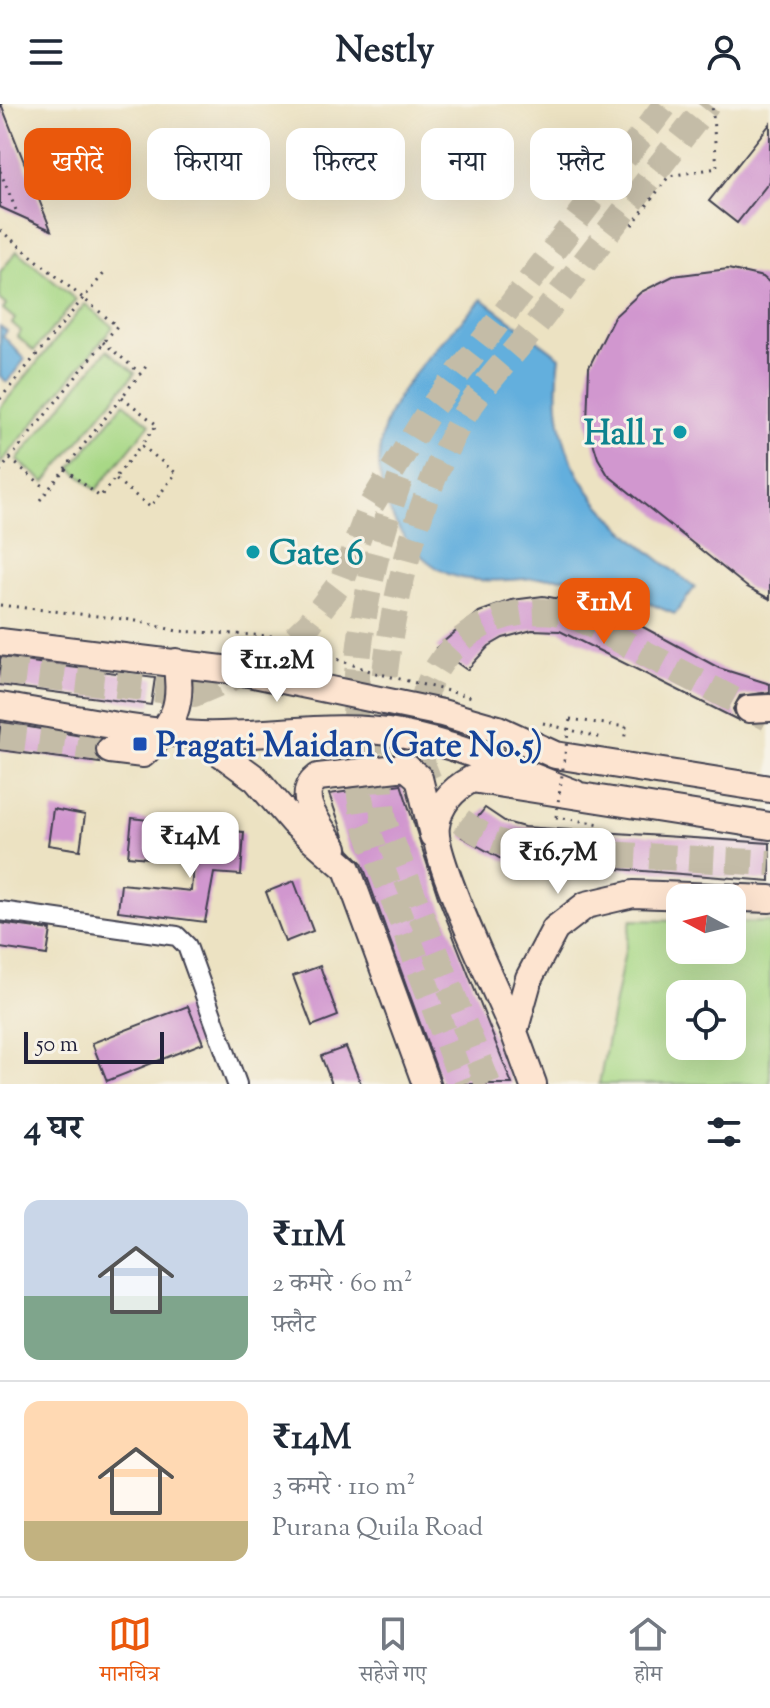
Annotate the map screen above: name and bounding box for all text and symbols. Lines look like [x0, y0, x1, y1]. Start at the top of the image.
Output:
text: Nestly [335, 26, 435, 78]
icon: menu [24, 30, 68, 74]
icon: person [702, 30, 746, 74]
chip: खरीदें [24, 128, 131, 200]
chip: किराया [147, 128, 270, 200]
chip: फ़िल्टर [286, 128, 405, 200]
chip: नया [421, 128, 514, 200]
chip: फ़्लैट [530, 128, 632, 200]
place label: Hall 1 [584, 411, 664, 460]
marker: Hall 1 [671, 423, 689, 441]
place label: Gate 6 [269, 531, 364, 580]
marker: Gate 6 [244, 543, 262, 561]
pin: ₹11M [557, 578, 651, 646]
text: ₹11M [576, 585, 632, 622]
pin: ₹11.2M [212, 636, 342, 704]
text: ₹11.2M [240, 643, 314, 680]
place label: Pragati Maidan (Gate No.5) [156, 723, 543, 772]
marker: Pragati Maidan (Gate No.5) [131, 735, 149, 753]
pin: ₹14M [143, 812, 237, 880]
text: ₹14M [160, 819, 220, 856]
pin: ₹16.7M [493, 828, 623, 896]
text: ₹16.7M [518, 835, 598, 872]
north arrow [666, 884, 746, 964]
map controls [666, 884, 746, 1060]
button: locate [666, 980, 746, 1060]
scale bar [24, 1028, 164, 1064]
text: 50 m [36, 1030, 78, 1062]
text: 4 घर [24, 1105, 82, 1154]
icon: filters [702, 1110, 746, 1154]
text: ₹11M [272, 1212, 346, 1261]
icon: home [88, 1232, 184, 1328]
text: 2 कमरे · 60 m² [272, 1266, 412, 1303]
text: फ़्लैट [272, 1307, 315, 1344]
text: ₹14M [272, 1415, 351, 1464]
icon: home [88, 1433, 184, 1529]
text: 3 कमरे · 110 m² [272, 1469, 415, 1506]
text: Purana Quila Road [272, 1510, 483, 1547]
tab: मानचित्र [100, 1612, 160, 1695]
tab: सहेजे गए [359, 1612, 426, 1695]
tab: होम [626, 1612, 670, 1695]

